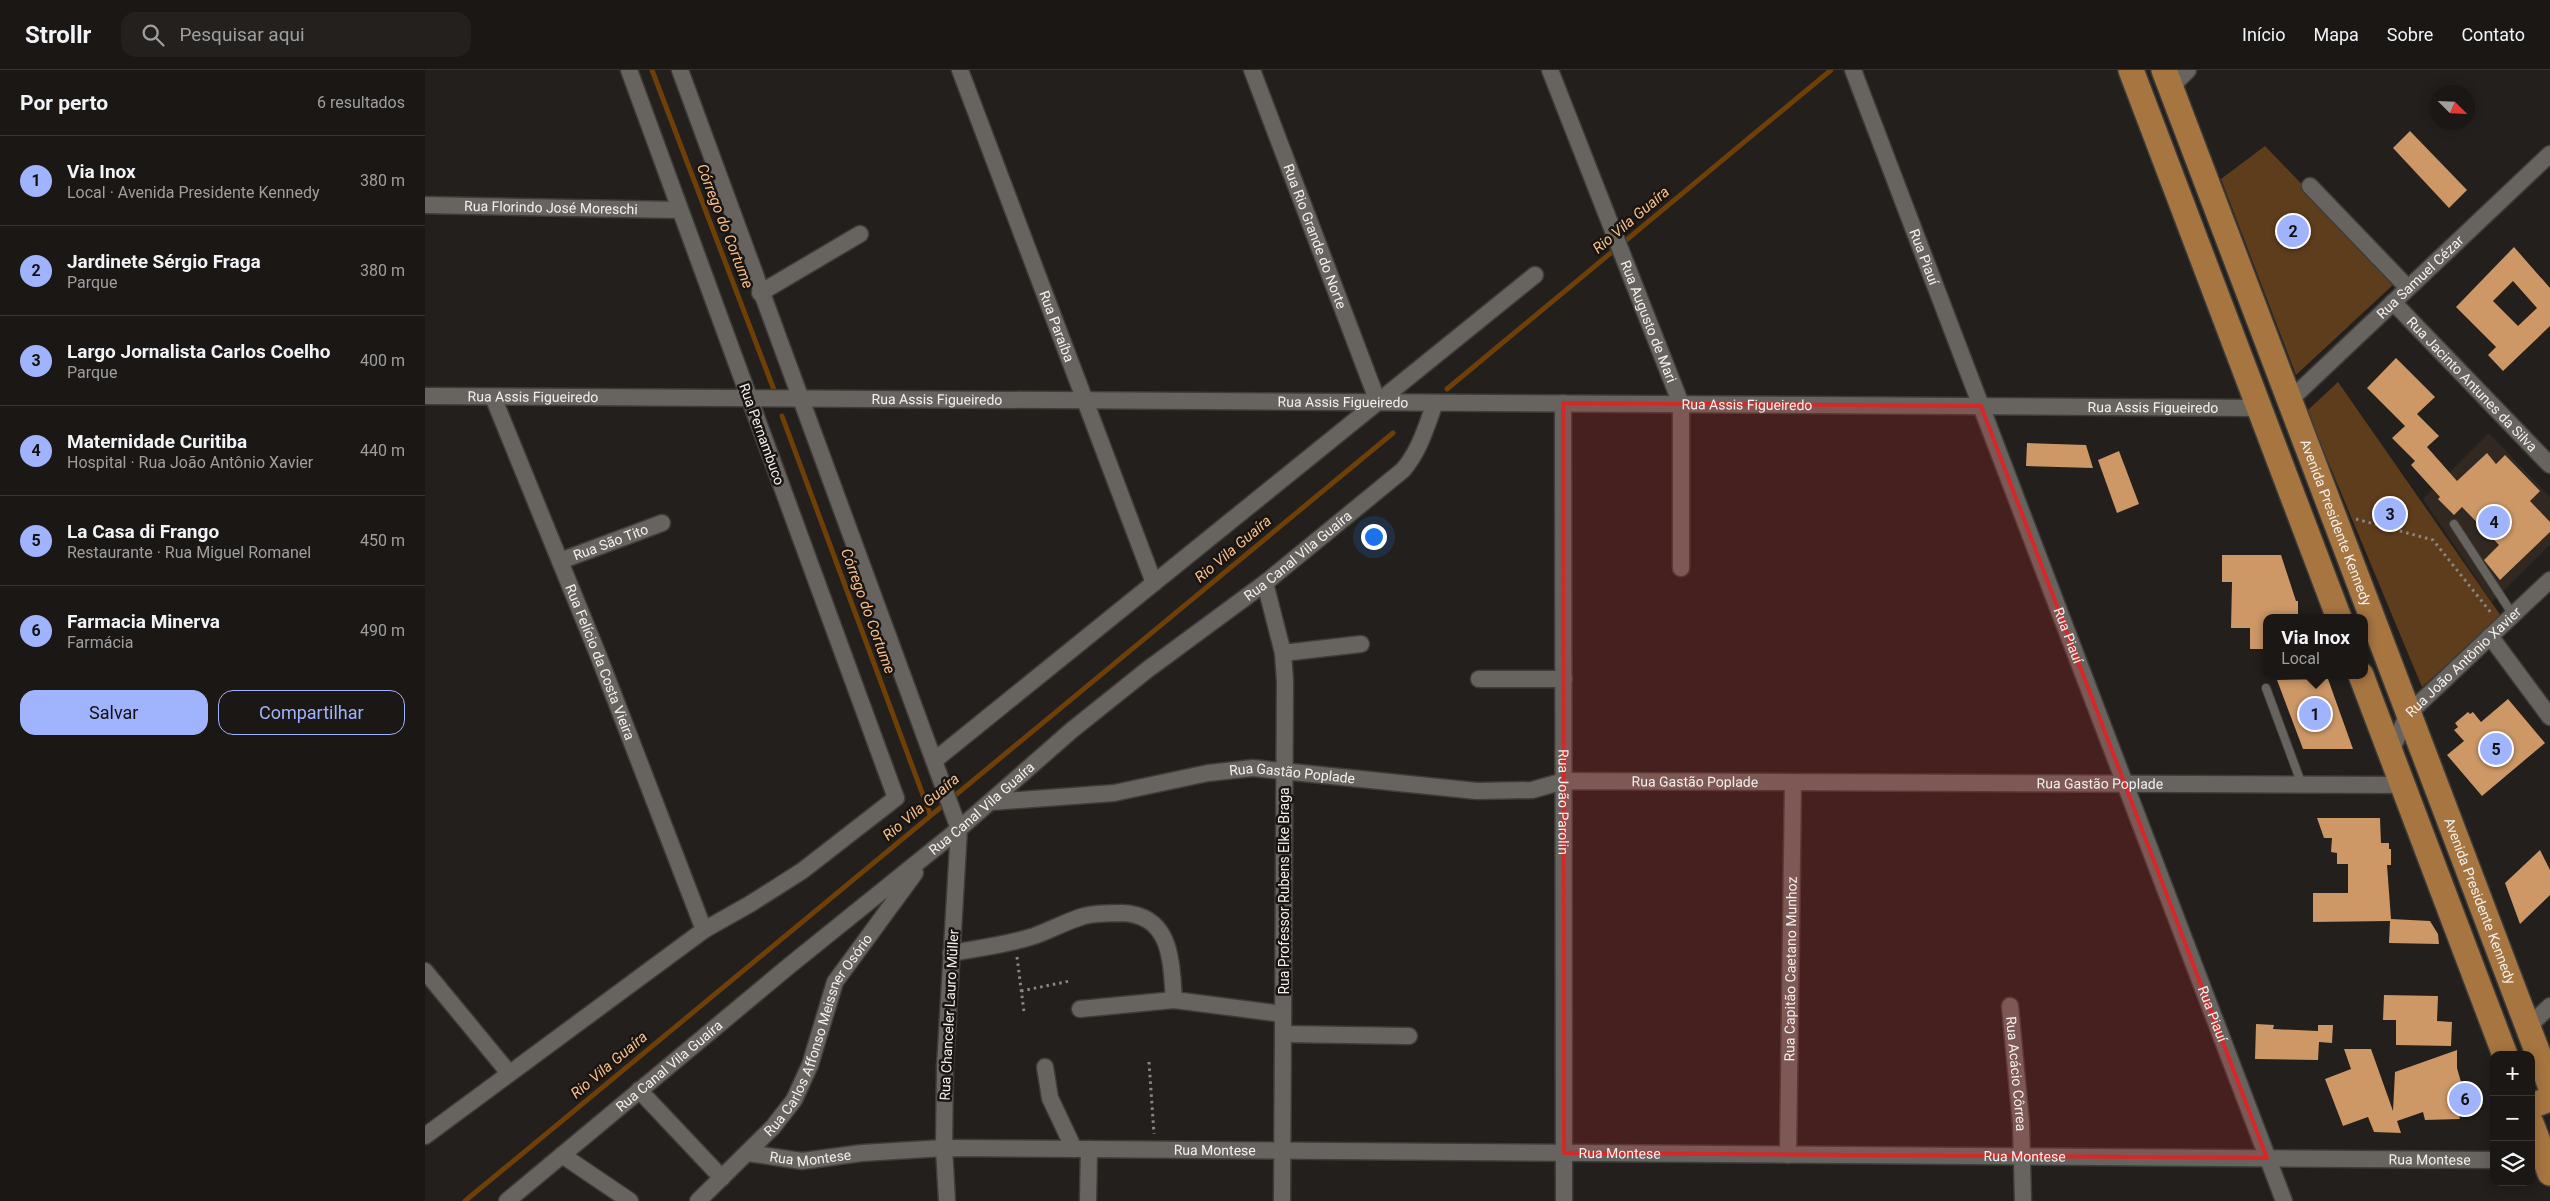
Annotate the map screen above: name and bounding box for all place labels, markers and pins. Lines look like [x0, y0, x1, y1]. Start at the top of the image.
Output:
pin: 2 [2277, 212, 2309, 250]
pin: 3 [2374, 495, 2406, 533]
pin: 4 [2478, 503, 2510, 541]
pin: 1 [2299, 695, 2331, 733]
pin: 5 [2480, 730, 2512, 768]
pin: 6 [2449, 1080, 2481, 1118]

